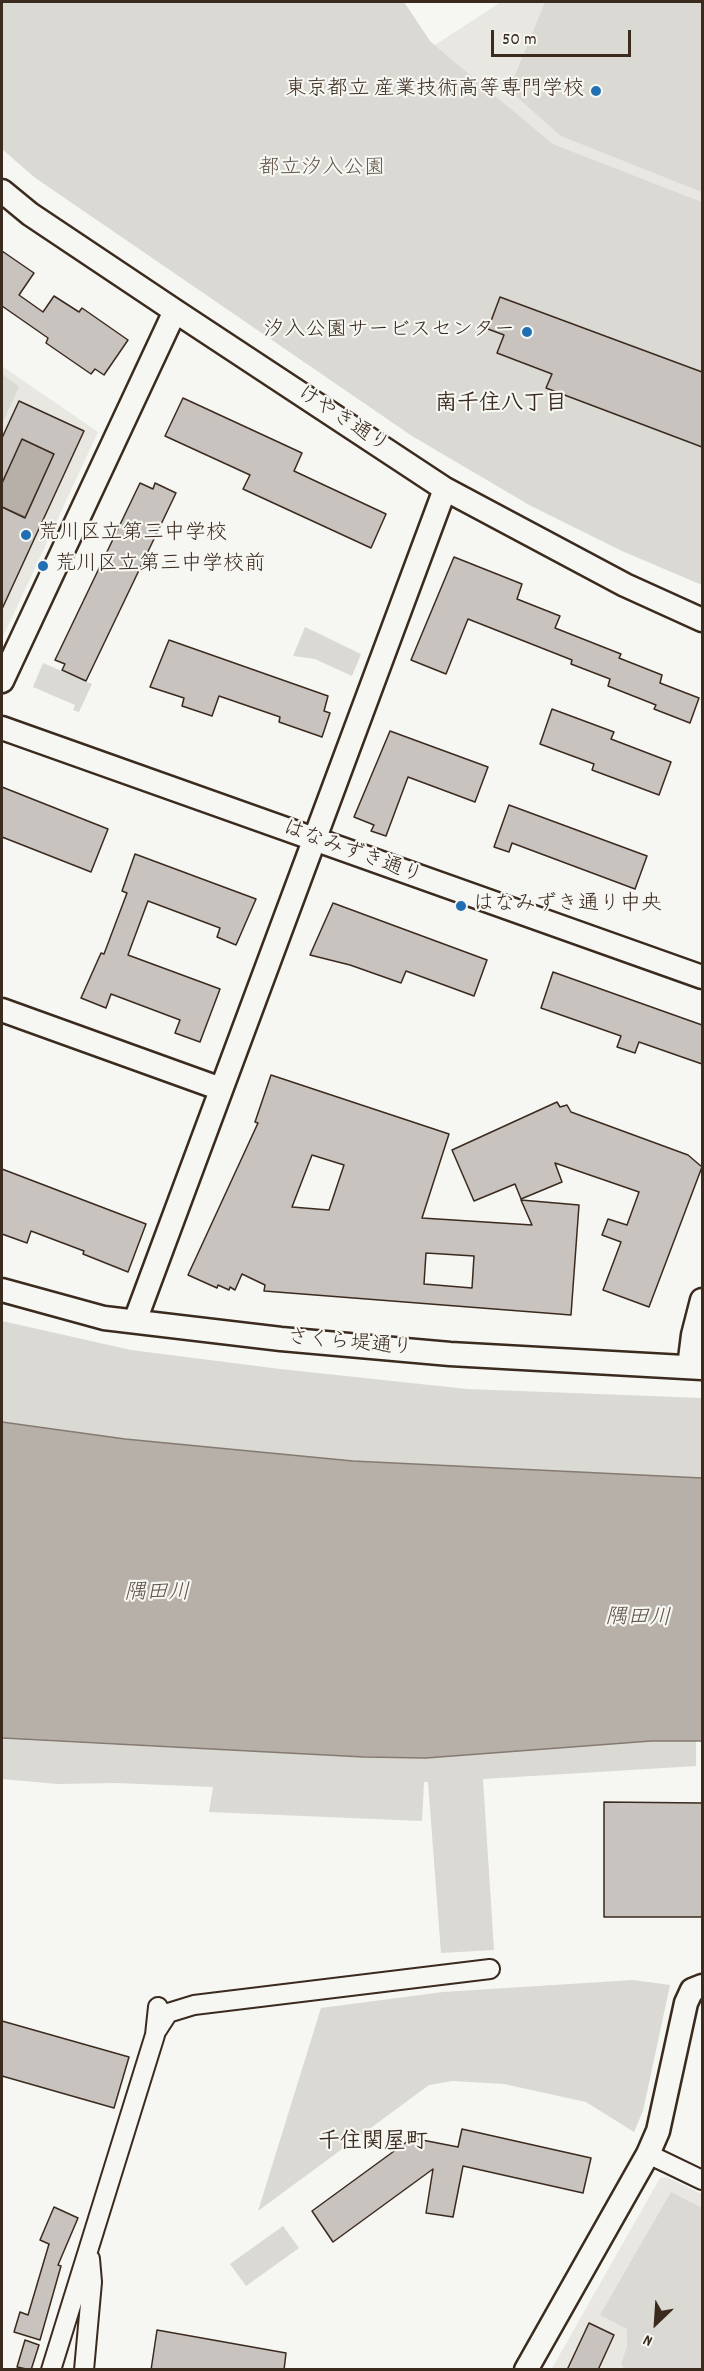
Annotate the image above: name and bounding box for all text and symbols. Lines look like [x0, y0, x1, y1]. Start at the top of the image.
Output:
scale bar [494, 18, 634, 56]
text: 50 m [502, 28, 537, 53]
place label: 東京都立 産業技術高等専門学校 [285, 78, 584, 104]
marker: 東京都立 産業技術高等専門学校 [589, 84, 603, 98]
park label: 都立汐入公園 [259, 157, 385, 183]
place label: 汐入公園サービスセンター [263, 319, 515, 345]
marker: 汐入公園サービスセンター [520, 325, 534, 339]
street label: けやき通り [291, 382, 393, 460]
district label: 南千住八丁目 [435, 393, 567, 419]
place label: 荒川区立第三中学校 [38, 522, 227, 548]
marker: 荒川区立第三中学校 [19, 528, 33, 542]
place label: 荒川区立第三中学校前 [55, 553, 265, 579]
marker: 荒川区立第三中学校前 [36, 559, 50, 573]
street label: はなみずき通り [279, 817, 425, 891]
place label: はなみずき通り中央 [473, 893, 662, 919]
marker: はなみずき通り中央 [454, 899, 468, 913]
street label: さくら堤通り [286, 1327, 414, 1363]
water label: 隅田川 [124, 1582, 190, 1608]
water label: 隅田川 [605, 1606, 671, 1634]
district label: 千住関屋町 [318, 2131, 428, 2157]
north arrow [626, 2293, 686, 2353]
text: N [640, 2328, 657, 2352]

